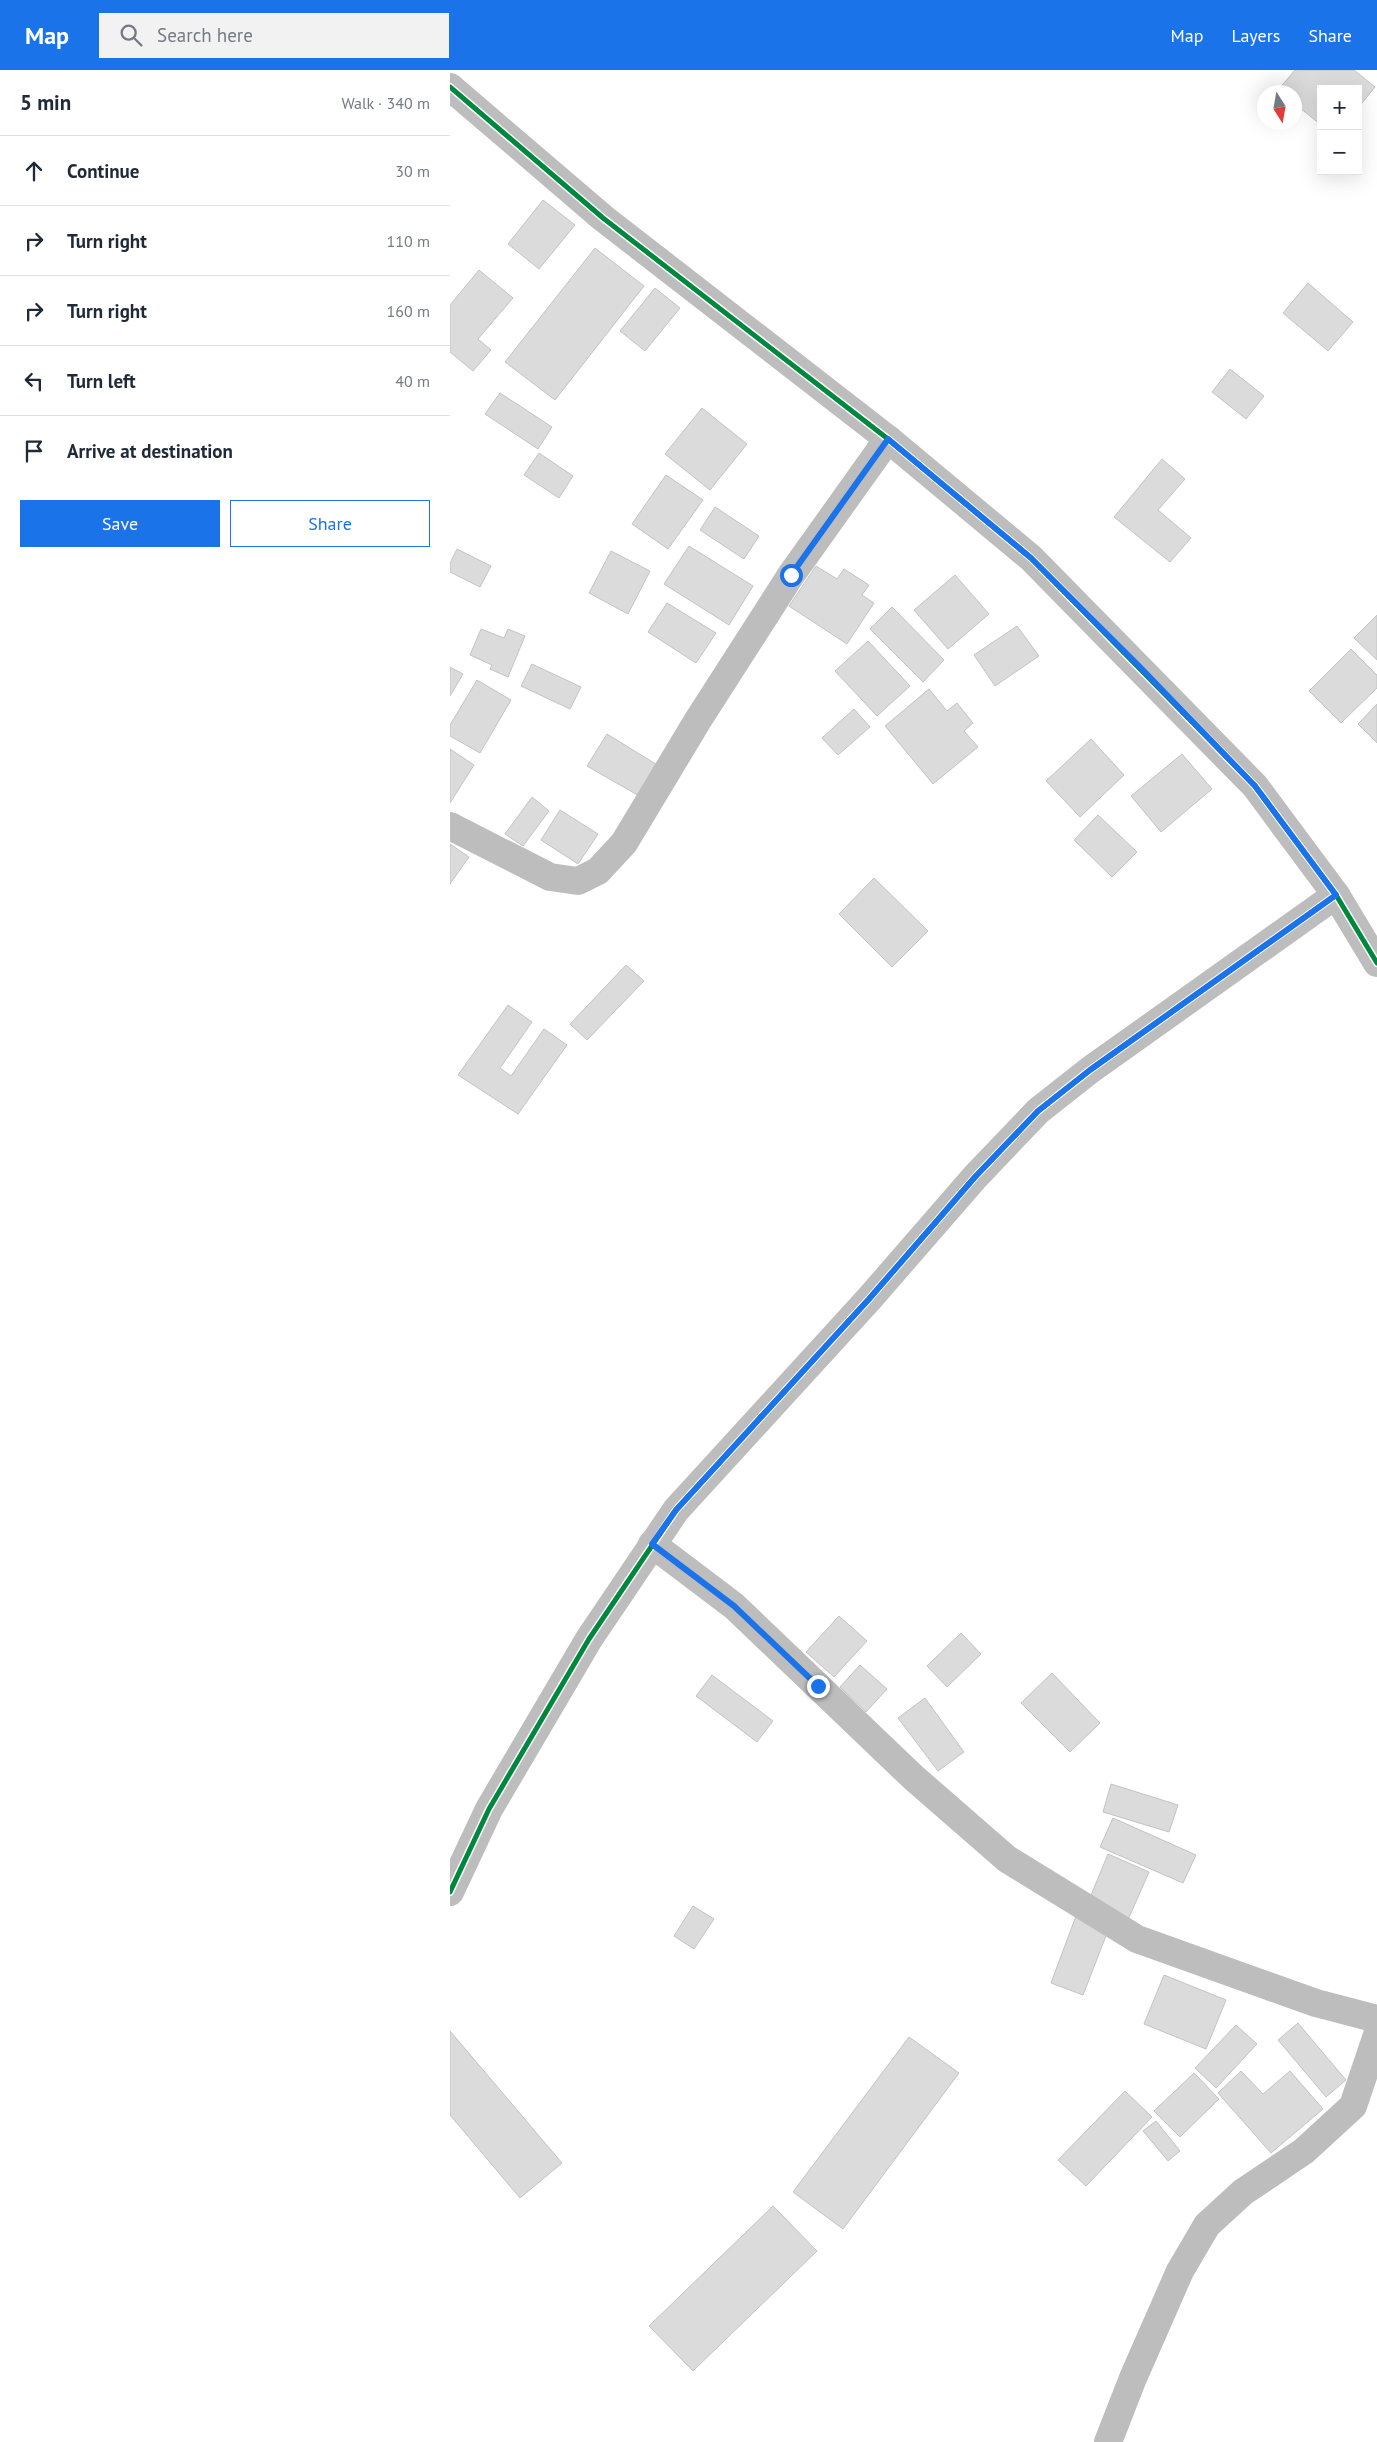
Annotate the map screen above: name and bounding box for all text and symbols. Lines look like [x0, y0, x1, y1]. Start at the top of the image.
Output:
search box [99, 13, 449, 58]
text: Map [25, 20, 69, 51]
icon: search [117, 21, 145, 49]
text: Search here [157, 23, 253, 47]
text: Map [1171, 24, 1203, 47]
text: Layers [1231, 24, 1280, 47]
text: Share [1308, 24, 1352, 47]
north arrow [1257, 85, 1302, 130]
map controls [1317, 85, 1362, 175]
button: + [1317, 85, 1362, 130]
text: 5 min [20, 89, 71, 116]
text: Walk · 340 m [341, 93, 430, 113]
button: − [1317, 130, 1362, 175]
icon: ahead [20, 157, 48, 185]
text: Continue [67, 159, 139, 183]
text: 30 m [395, 161, 430, 181]
icon: right [20, 227, 48, 255]
text: Turn right [67, 229, 147, 253]
text: 110 m [387, 231, 430, 251]
icon: right [20, 297, 48, 325]
text: Turn right [67, 299, 147, 323]
text: 160 m [387, 301, 430, 321]
icon: left [20, 367, 48, 395]
text: Turn left [67, 369, 136, 393]
text: 40 m [395, 371, 430, 391]
icon: arrive [20, 437, 48, 465]
text: Arrive at destination [67, 439, 233, 463]
button: Save [20, 500, 220, 547]
button: Share [230, 500, 430, 547]
route start [780, 564, 803, 587]
route end [807, 1675, 830, 1698]

